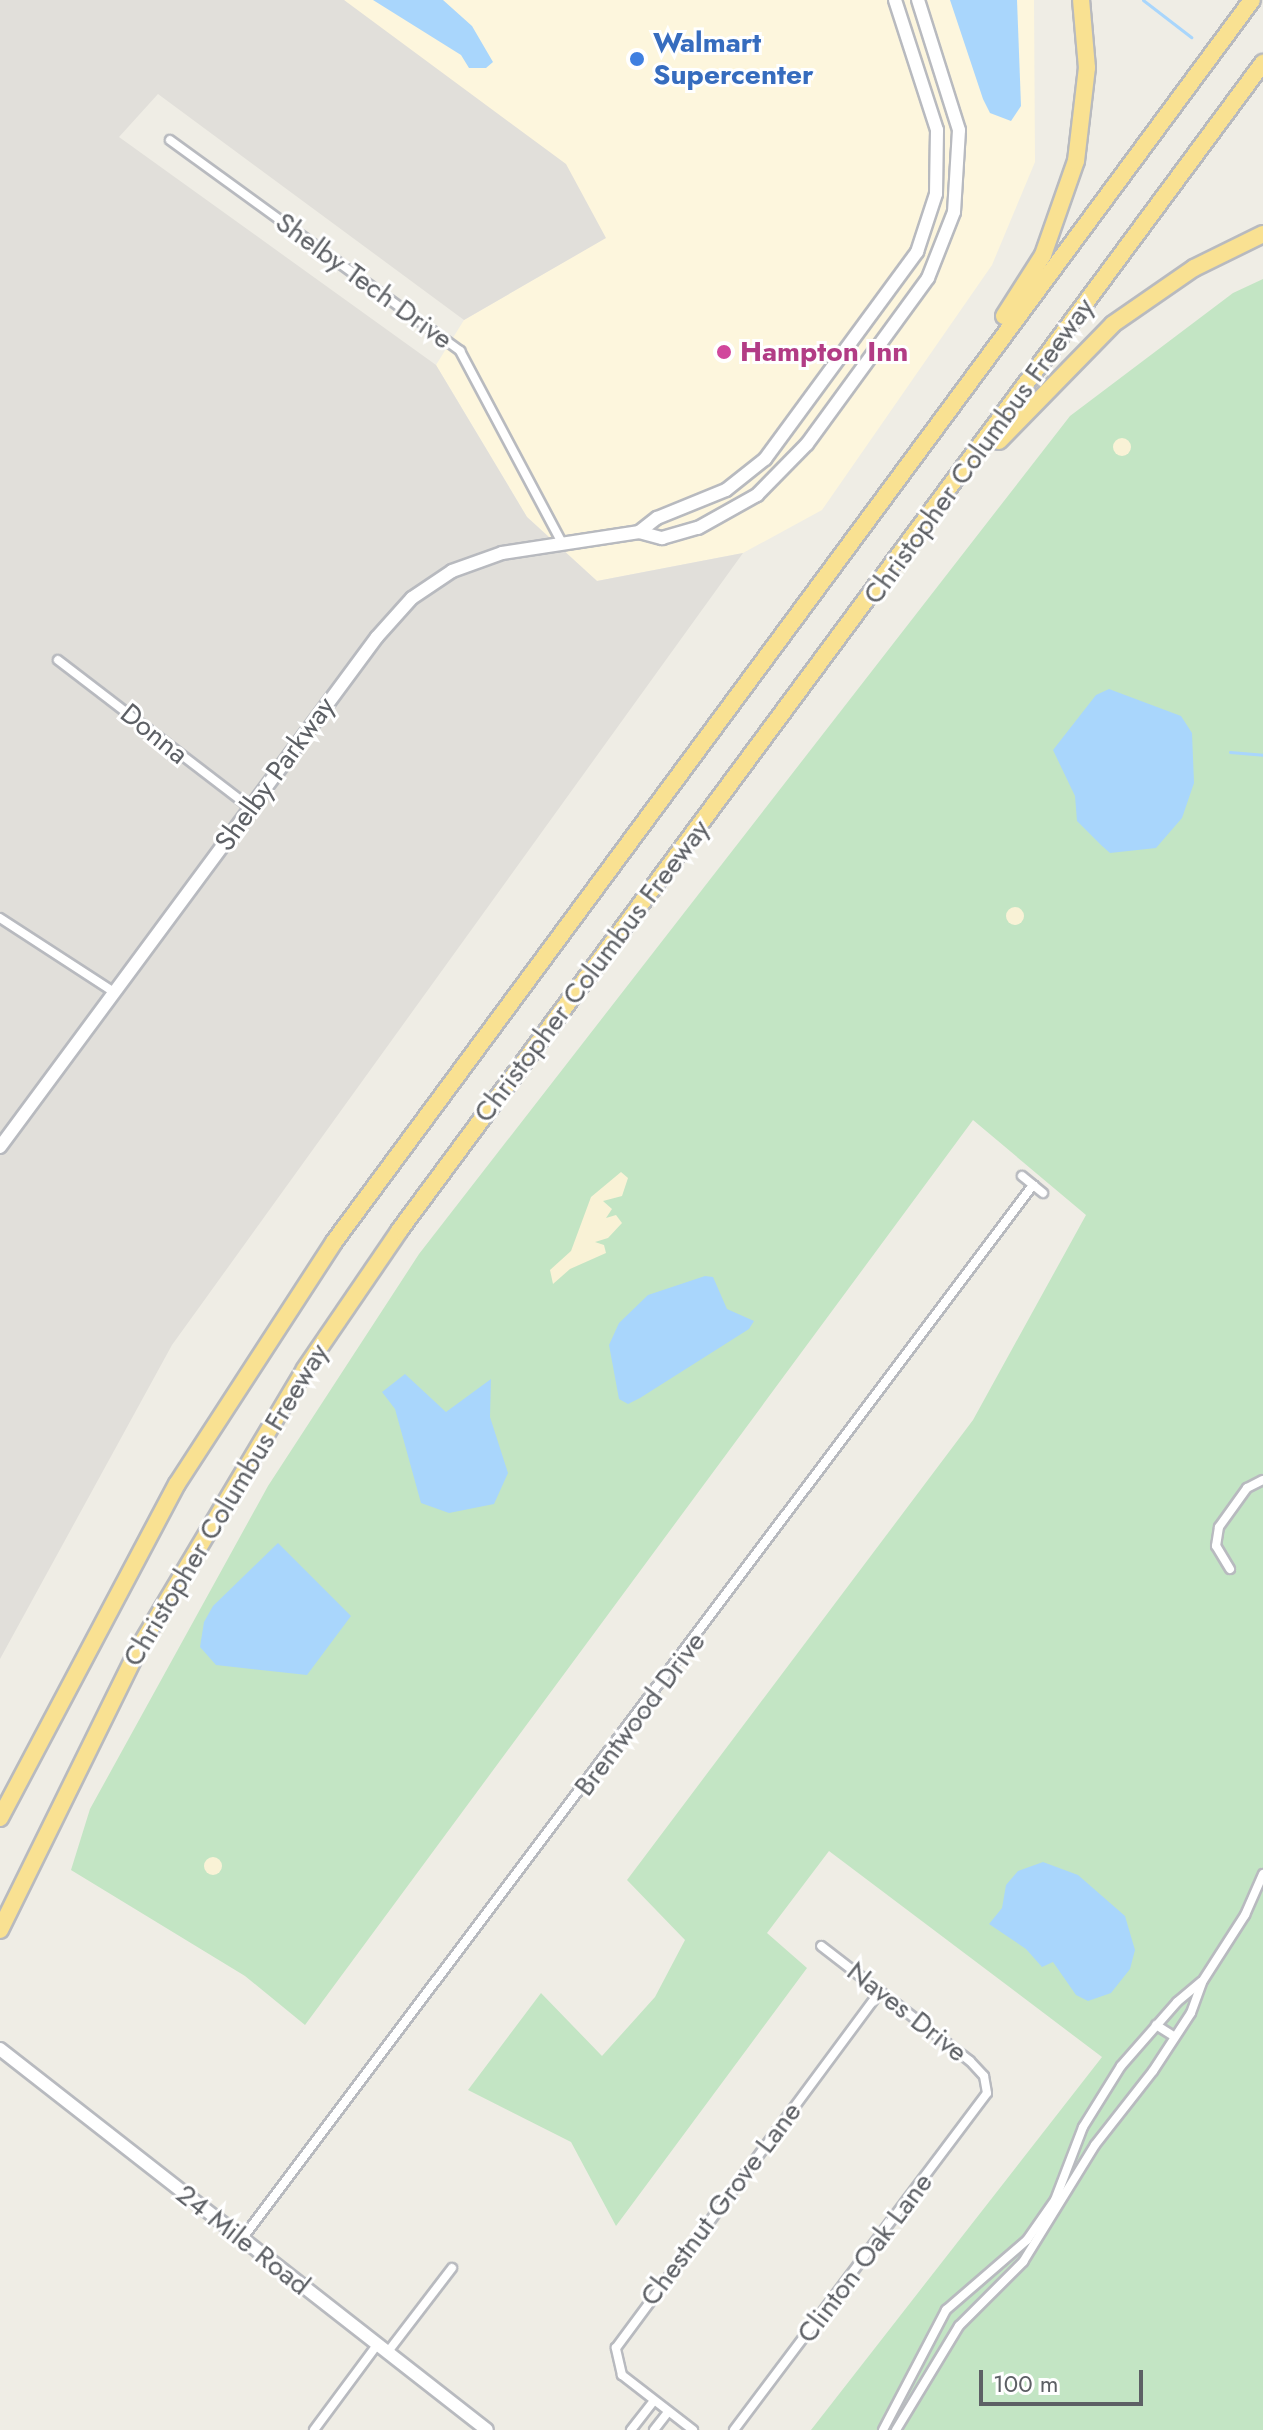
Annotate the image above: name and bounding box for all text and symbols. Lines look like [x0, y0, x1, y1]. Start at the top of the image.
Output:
place label: Walmart Supercenter [653, 26, 813, 92]
marker: Walmart Supercenter [628, 50, 646, 68]
street label: Shelby Tech Drive [269, 206, 459, 356]
street label: Christopher Columbus Freeway [856, 291, 1102, 611]
place label: Hampton Inn [740, 335, 908, 369]
marker: Hampton Inn [715, 343, 733, 361]
street label: Shelby Parkway [208, 690, 342, 858]
street label: Donna [113, 697, 195, 771]
street label: Christopher Columbus Freeway [467, 813, 717, 1129]
street label: Christopher Columbus Freeway [116, 1337, 336, 1673]
street label: Brentwood Drive [567, 1625, 713, 1803]
street label: Naves Drive [840, 1955, 974, 2069]
street label: Chestnut Grove Lane [633, 2095, 809, 2313]
street label: Clinton Oak Lane [790, 2166, 940, 2350]
street label: 24 Mile Road [170, 2177, 316, 2303]
scale bar [983, 2354, 1147, 2404]
text: 100 m [993, 2366, 1059, 2401]

